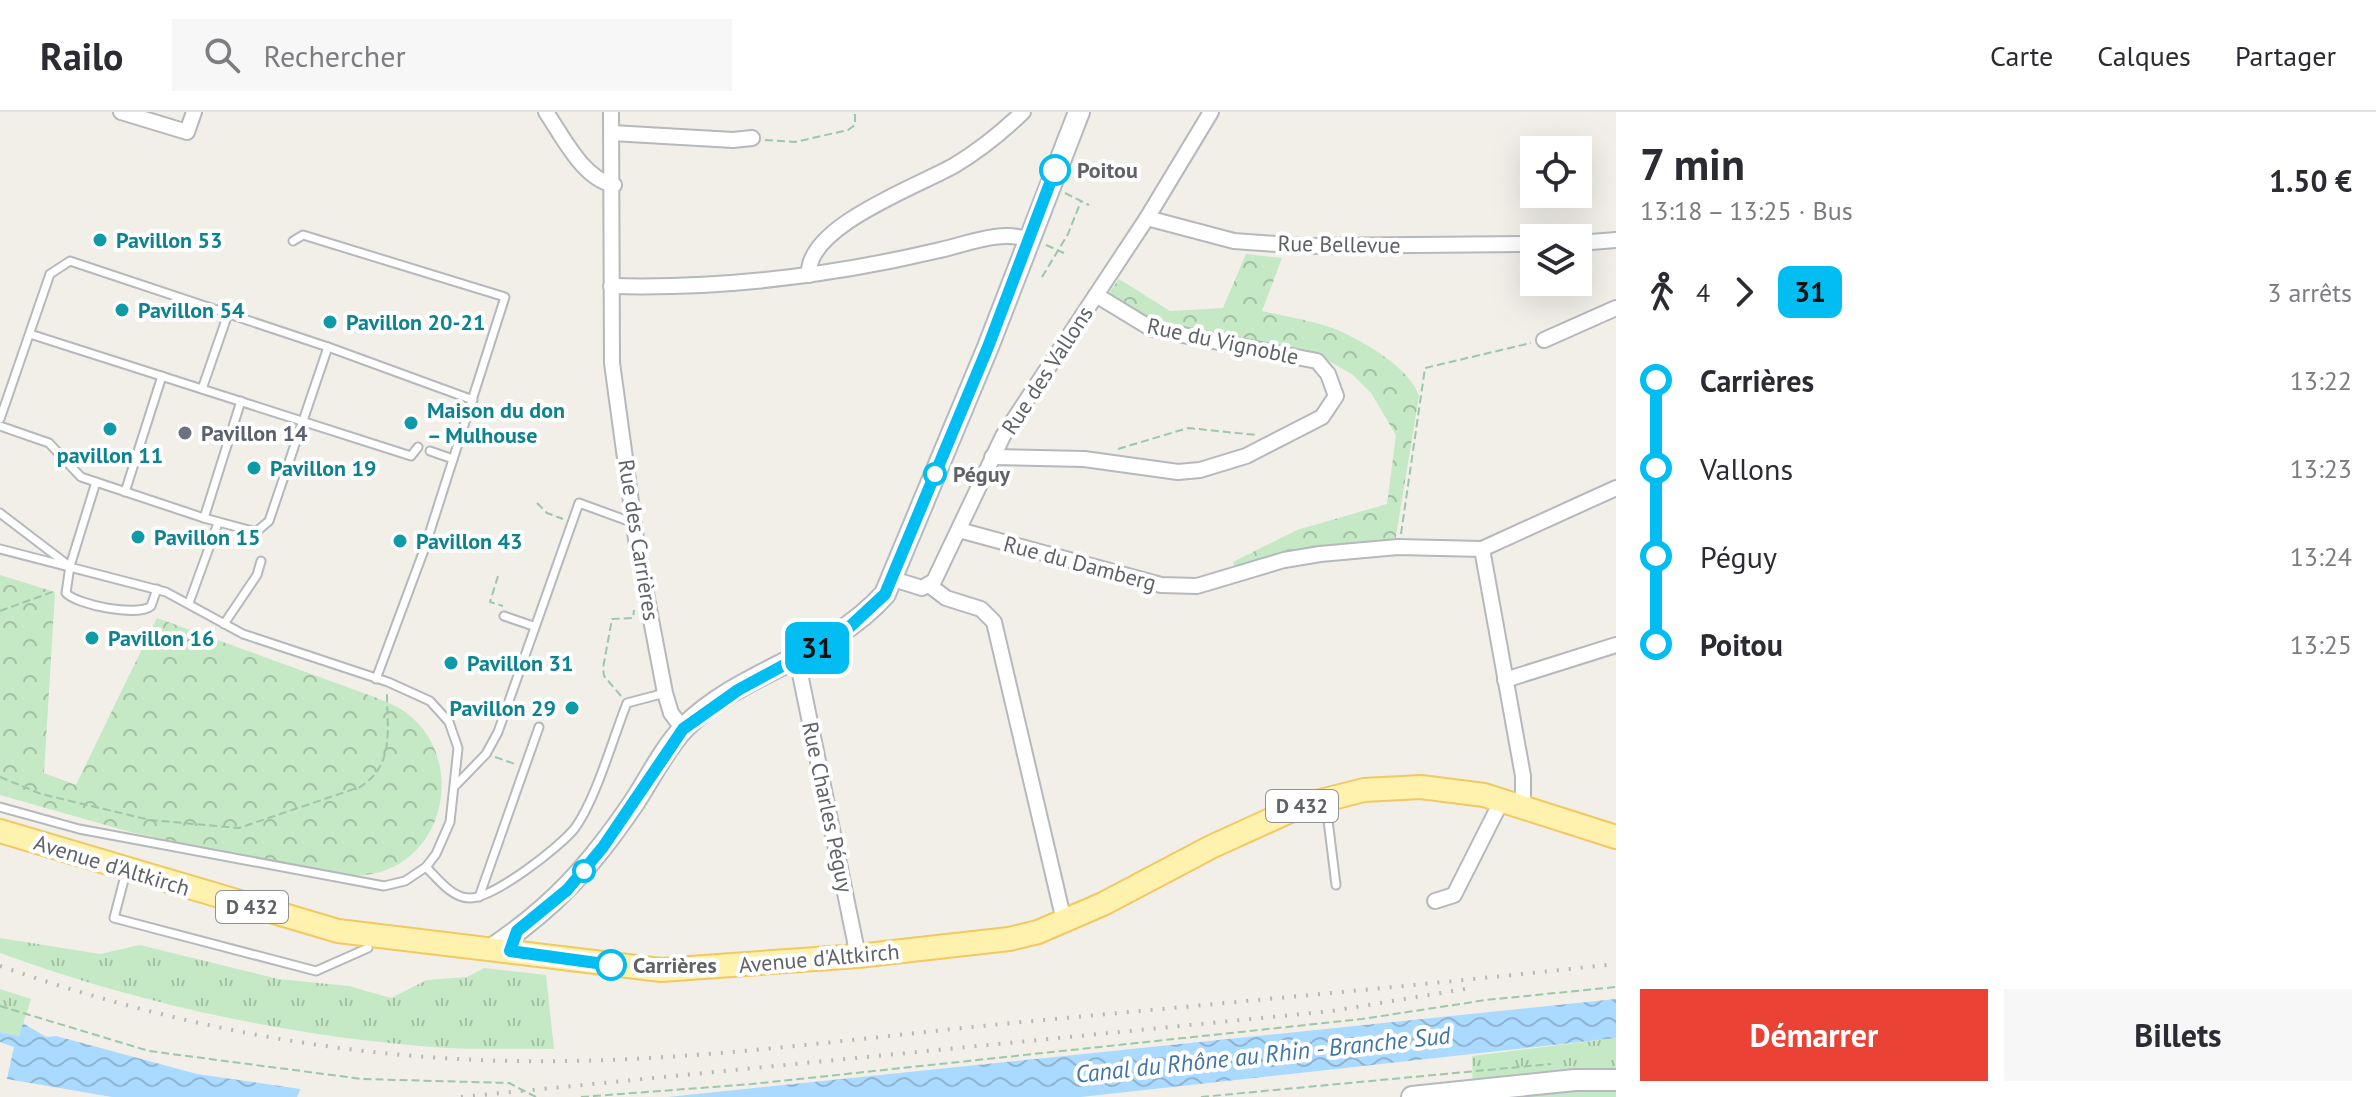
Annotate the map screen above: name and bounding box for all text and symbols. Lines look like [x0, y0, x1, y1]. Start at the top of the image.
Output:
search box [172, 19, 732, 91]
text: Railo [40, 31, 124, 80]
icon: search [200, 33, 244, 77]
text: Rechercher [264, 36, 406, 75]
text: Carte [1990, 37, 2053, 74]
text: Calques [2097, 37, 2191, 74]
text: Partager [2235, 37, 2336, 74]
text: 7 min [1640, 135, 1745, 192]
map controls [1520, 136, 1592, 296]
button: locate [1520, 136, 1592, 208]
marker: Poitou [1040, 155, 1070, 185]
place label: Poitou [1077, 156, 1138, 184]
text: 1.50 € [2269, 161, 2352, 200]
text: 13:18 – 13:25 · Bus [1640, 194, 1853, 227]
button: layers [1520, 224, 1592, 296]
place label: Pavillon 53 [116, 226, 223, 254]
street label: Rue Bellevue [1277, 229, 1401, 259]
marker: Pavillon 53 [91, 231, 109, 249]
icon: walk [1640, 270, 1684, 314]
icon: forward [1722, 270, 1766, 314]
text: 31 [1794, 273, 1826, 310]
text: 4 [1696, 276, 1710, 309]
text: 3 arrêts [2267, 276, 2352, 309]
place label: Pavillon 54 [138, 296, 245, 324]
marker: Pavillon 54 [113, 301, 131, 319]
street label: Rue des Vallons [995, 301, 1099, 439]
place label: Pavillon 20-21 [346, 308, 485, 336]
street label: Rue du Vignoble [1145, 311, 1301, 371]
marker: Pavillon 20-21 [321, 313, 339, 331]
text: Carrières [1700, 361, 1814, 400]
text: 13:22 [2290, 364, 2352, 397]
place label: Maison du don – Mulhouse [427, 396, 565, 449]
marker: Maison du don – Mulhouse [402, 414, 420, 432]
place label: Pavillon 14 [201, 419, 308, 447]
marker: pavillon 11 [101, 420, 119, 438]
marker: Pavillon 14 [176, 424, 194, 442]
place label: pavillon 11 [57, 441, 163, 469]
text: Vallons [1700, 449, 1793, 488]
text: 13:23 [2290, 452, 2352, 485]
place label: Pavillon 19 [270, 454, 377, 482]
street label: Rue des Carrières [612, 457, 666, 623]
marker: Pavillon 19 [245, 459, 263, 477]
place label: Péguy [953, 460, 1010, 488]
marker: Péguy [924, 463, 946, 485]
place label: Pavillon 15 [154, 523, 261, 551]
place label: Pavillon 43 [416, 527, 523, 555]
marker: Pavillon 15 [129, 528, 147, 546]
street label: Rue du Damberg [1001, 529, 1159, 597]
marker: Pavillon 43 [391, 532, 409, 550]
text: Péguy [1700, 537, 1777, 576]
text: 13:24 [2290, 540, 2352, 573]
line badge: 31 [781, 622, 853, 674]
place label: Pavillon 16 [108, 624, 215, 652]
text: Poitou [1700, 625, 1783, 664]
text: 13:25 [2290, 628, 2352, 661]
marker: Pavillon 16 [83, 629, 101, 647]
text: 31 [801, 629, 833, 666]
place label: Pavillon 31 [467, 649, 574, 677]
marker: Pavillon 31 [442, 654, 460, 672]
place label: Pavillon 29 [449, 694, 556, 722]
marker: Pavillon 29 [563, 699, 581, 717]
street label: Rue Charles Péguy [796, 719, 860, 896]
road number: D 432 [1266, 790, 1338, 822]
street label: Avenue d'Altkirch [31, 828, 193, 902]
unlabelled marker [573, 860, 595, 882]
road number: D 432 [216, 891, 288, 923]
street label: Avenue d'Altkirch [738, 937, 900, 979]
marker: Carrières [596, 950, 626, 980]
place label: Carrières [633, 951, 717, 979]
button: Démarrer [1640, 989, 1988, 1081]
button: Billets [2004, 989, 2352, 1081]
water label: Canal du Rhône au Rhin - Branche Sud [1074, 1019, 1453, 1090]

